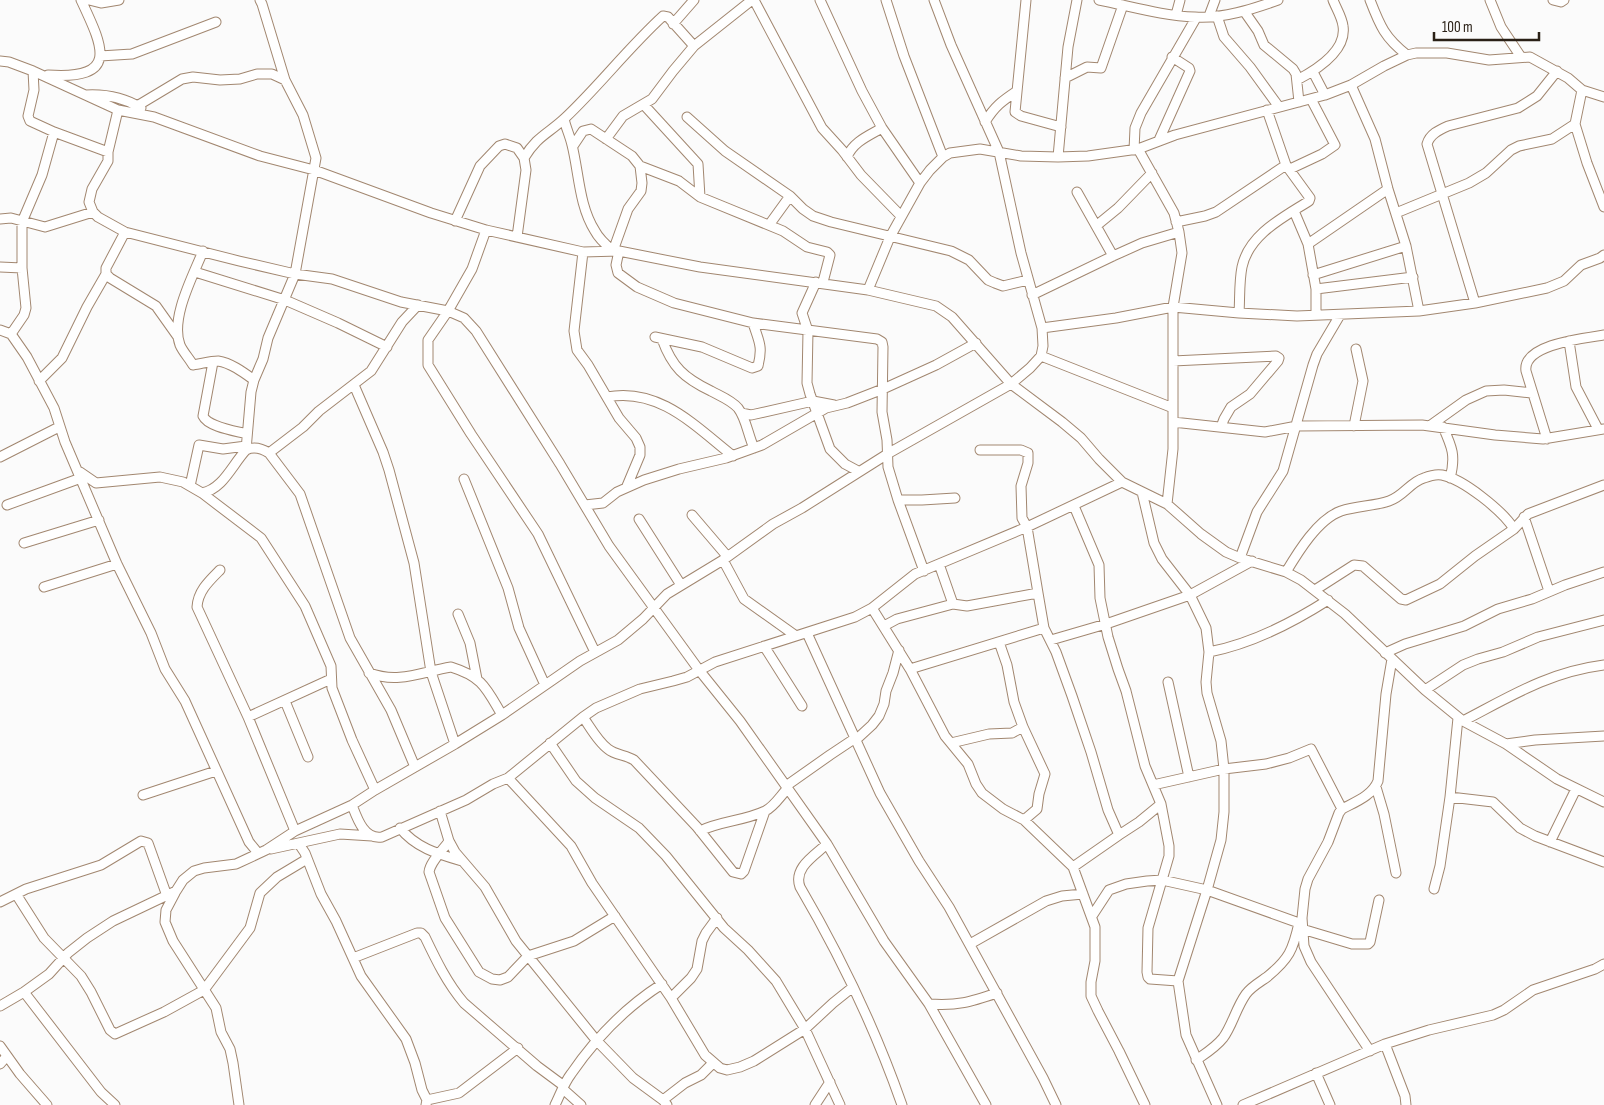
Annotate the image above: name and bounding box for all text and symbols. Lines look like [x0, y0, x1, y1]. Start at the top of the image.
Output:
scale bar [1434, 10, 1539, 42]
text: 100 m [1442, 18, 1473, 37]

